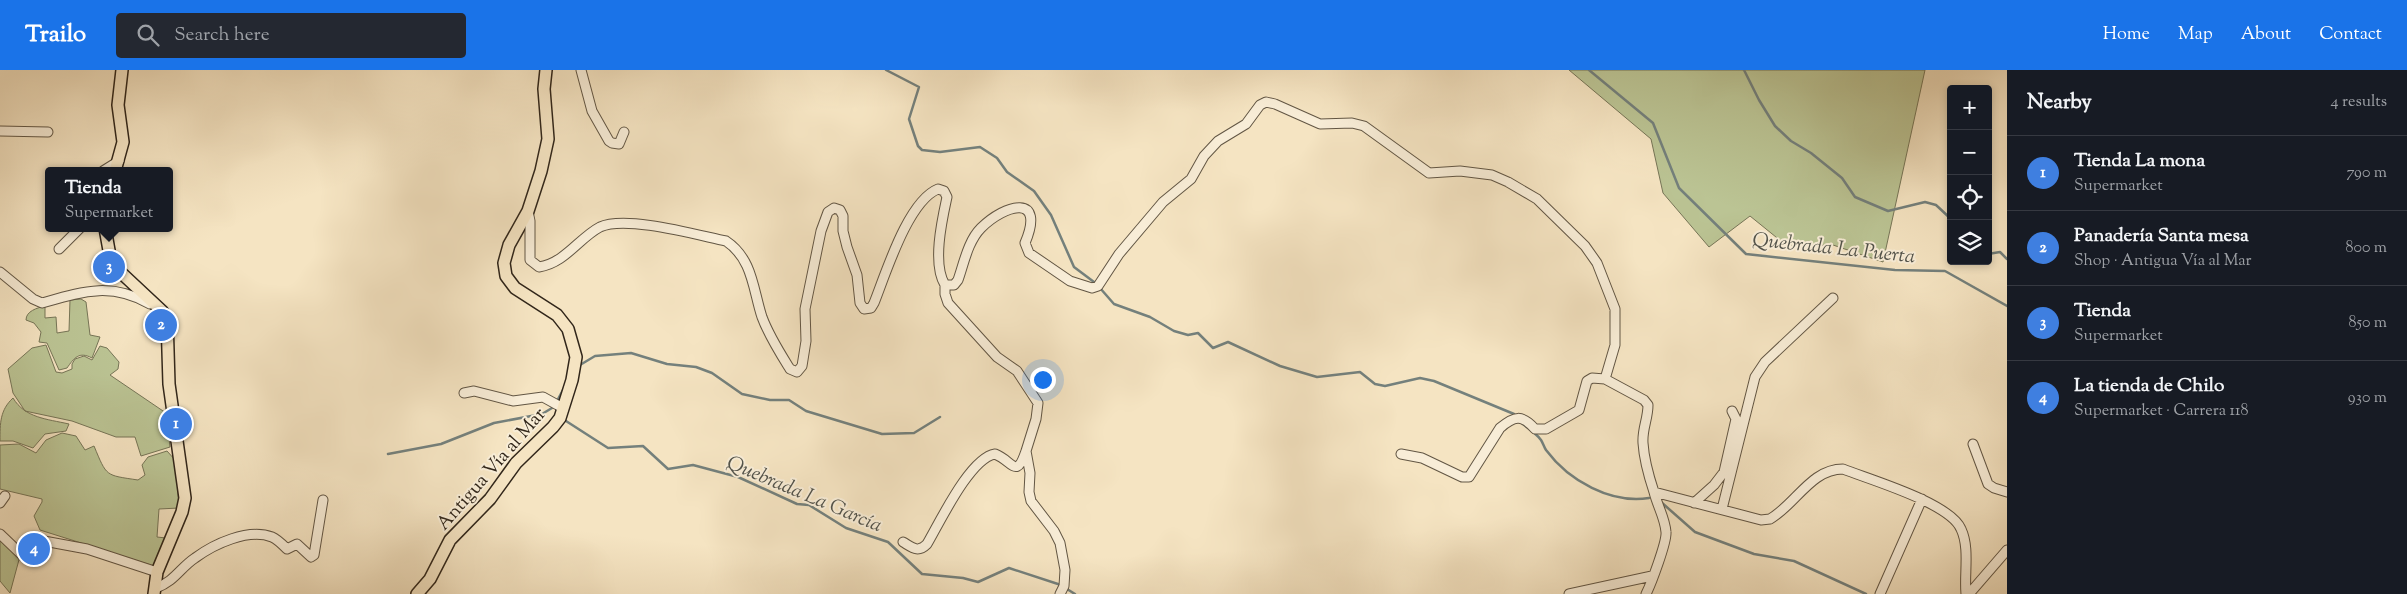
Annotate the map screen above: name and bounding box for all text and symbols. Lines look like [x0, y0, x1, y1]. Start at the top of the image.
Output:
search box [116, 13, 466, 58]
text: Trailo [25, 18, 86, 52]
icon: search [134, 21, 162, 49]
text: Search here [174, 22, 270, 49]
text: Home [2103, 22, 2150, 48]
text: Map [2178, 22, 2213, 48]
text: About [2241, 22, 2291, 48]
text: Contact [2319, 22, 2382, 48]
map controls [1947, 85, 1992, 265]
button: + [1947, 85, 1992, 130]
text: Nearby [2027, 88, 2092, 118]
text: 4 results [2331, 91, 2387, 114]
button: − [1947, 130, 1992, 175]
text: Tienda La mona [2074, 148, 2205, 175]
text: 1 [2040, 162, 2046, 185]
text: 790 m [2346, 162, 2387, 185]
popup [45, 167, 173, 232]
text: Tienda [65, 175, 122, 202]
button: locate [1947, 175, 1992, 220]
text: Supermarket [2074, 175, 2163, 198]
text: Supermarket [65, 202, 153, 225]
button: layers [1947, 220, 1992, 265]
text: Panadería Santa mesa [2074, 223, 2249, 250]
water label: Quebrada La Puerta [1751, 227, 1916, 272]
text: 2 [2039, 237, 2047, 260]
text: 800 m [2345, 237, 2387, 260]
pin: 3 [93, 248, 125, 286]
text: Shop · Antigua Vía al Mar [2074, 250, 2252, 273]
text: Tienda [2074, 298, 2131, 325]
pin: 2 [145, 306, 177, 344]
text: 3 [2040, 312, 2046, 335]
text: 850 m [2348, 312, 2387, 335]
text: Supermarket [2074, 325, 2163, 348]
your location [1030, 367, 1056, 393]
text: La tienda de Chilo [2074, 373, 2224, 400]
text: 4 [2039, 387, 2047, 410]
text: 930 m [2348, 387, 2387, 410]
text: Supermarket · Carrera 118 [2074, 400, 2248, 423]
street label: Antigua Vía al Mar [431, 402, 553, 537]
pin: 1 [160, 405, 192, 443]
water label: Quebrada La García [722, 449, 886, 541]
pin: 4 [18, 530, 50, 568]

